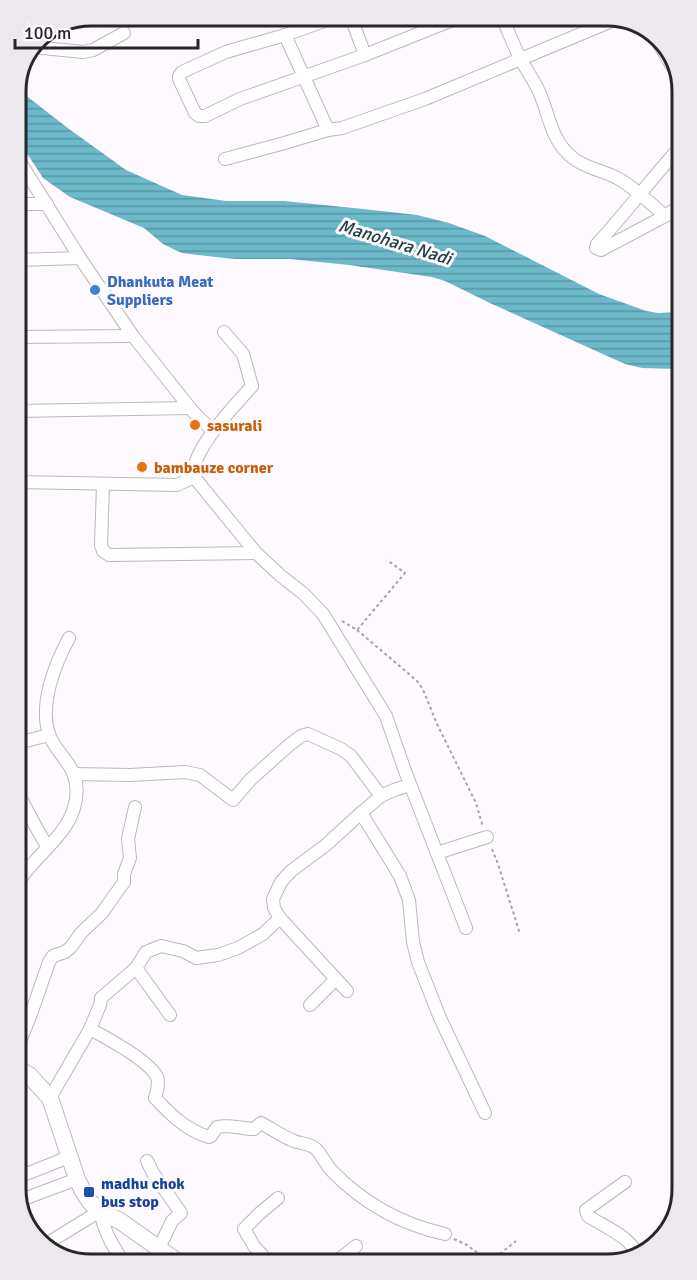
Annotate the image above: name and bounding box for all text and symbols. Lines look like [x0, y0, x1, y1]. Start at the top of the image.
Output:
scale bar [15, 12, 198, 50]
text: 100 m [24, 22, 71, 44]
water label: Manohara Nadi [336, 214, 456, 270]
place label: Dhankuta Meat Suppliers [107, 272, 213, 310]
marker: Dhankuta Meat Suppliers [88, 283, 102, 297]
place label: sasurali [207, 416, 262, 436]
marker: sasurali [188, 418, 202, 432]
place label: bambauze corner [154, 458, 274, 478]
marker: bambauze corner [135, 460, 149, 474]
place label: madhu chok bus stop [101, 1174, 185, 1212]
marker: madhu chok bus stop [82, 1185, 96, 1199]

